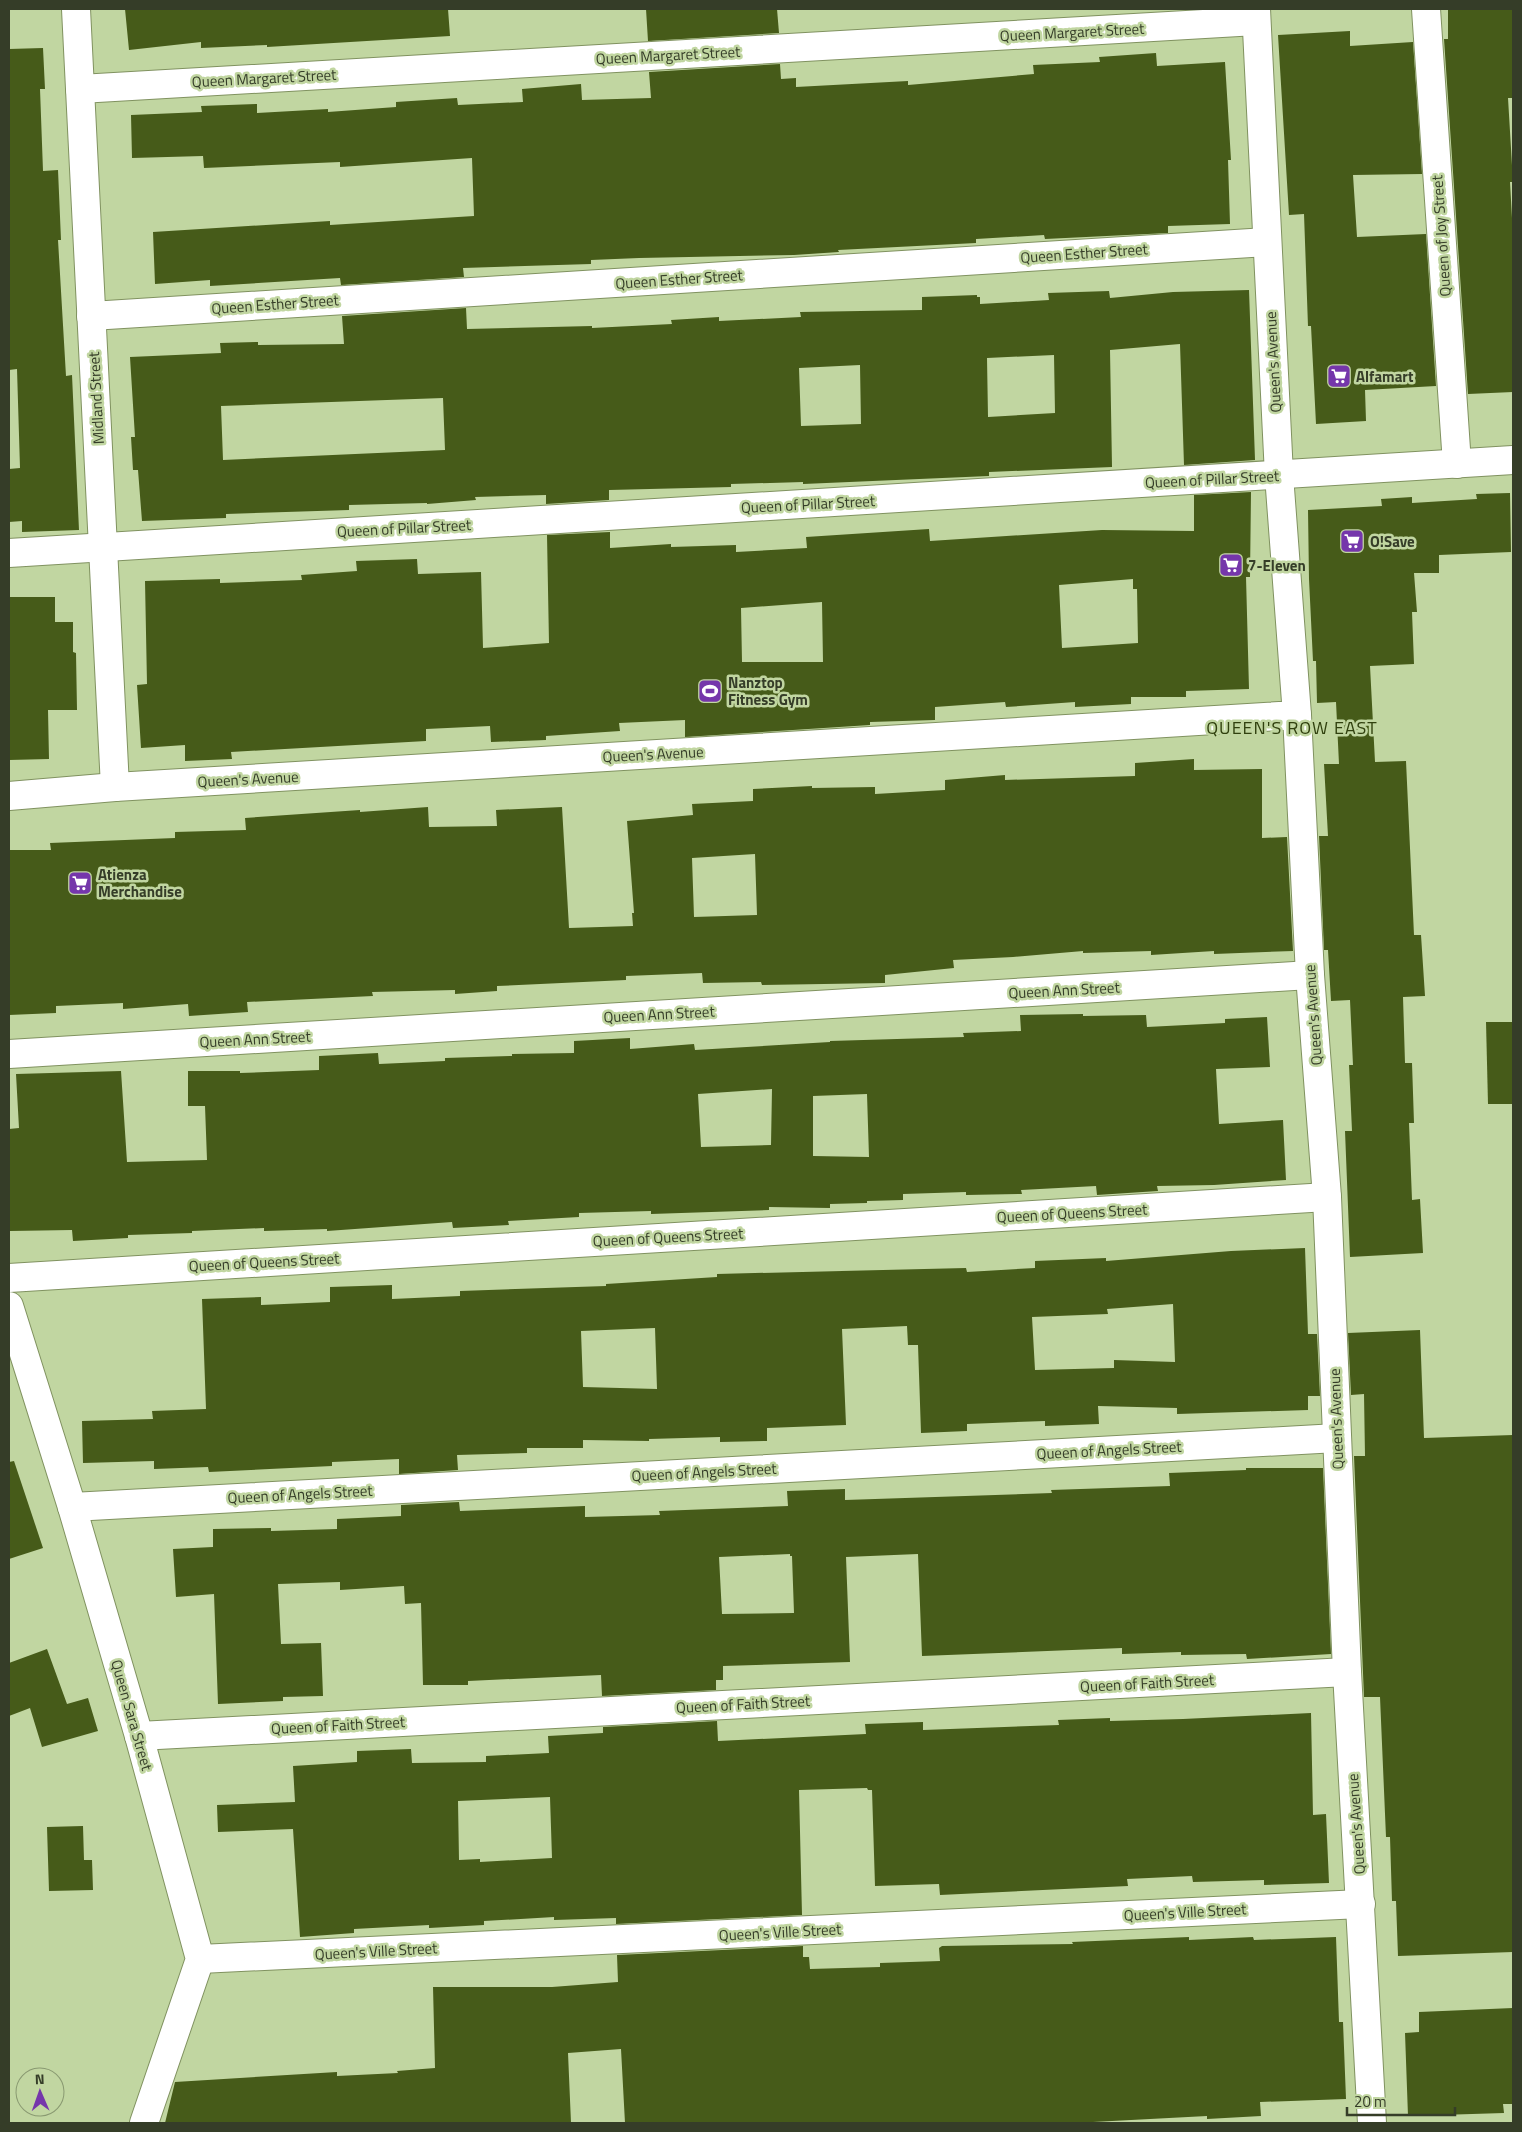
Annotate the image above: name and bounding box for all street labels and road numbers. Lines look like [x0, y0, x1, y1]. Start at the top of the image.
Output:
street label: Queen Margaret Street [999, 17, 1146, 47]
street label: Queen Margaret Street [595, 40, 742, 70]
street label: Queen Margaret Street [191, 63, 338, 93]
street label: Queen of Joy Street [1425, 174, 1457, 298]
street label: Queen Esther Street [1020, 237, 1149, 269]
street label: Queen Esther Street [615, 263, 744, 295]
street label: Queen Esther Street [211, 288, 340, 320]
street label: Queen's Avenue [1259, 311, 1287, 413]
street label: Midland Street [82, 350, 110, 445]
street label: Queen of Pillar Street [1144, 464, 1280, 494]
street label: Queen of Pillar Street [740, 489, 876, 519]
street label: Queen of Pillar Street [336, 513, 472, 543]
street label: Queen's Avenue [602, 740, 704, 768]
street label: Queen's Avenue [197, 765, 299, 793]
street label: Queen's Avenue [1298, 964, 1328, 1066]
street label: Queen Ann Street [1008, 976, 1121, 1004]
street label: Queen Ann Street [603, 1000, 716, 1028]
street label: Queen Ann Street [199, 1025, 312, 1053]
street label: Queen of Queens Street [996, 1198, 1149, 1228]
street label: Queen of Queens Street [592, 1222, 745, 1252]
street label: Queen of Queens Street [188, 1247, 341, 1277]
street label: Queen's Avenue [1323, 1368, 1349, 1470]
street label: Queen of Angels Street [1036, 1435, 1183, 1465]
street label: Queen of Angels Street [631, 1457, 778, 1487]
street label: Queen of Angels Street [227, 1479, 374, 1509]
street label: Queen Sara Street [105, 1657, 159, 1774]
street label: Queen of Faith Street [1079, 1668, 1215, 1698]
street label: Queen of Faith Street [675, 1689, 811, 1719]
street label: Queen of Faith Street [270, 1710, 406, 1740]
street label: Queen's Avenue [1341, 1773, 1371, 1875]
street label: Queen's Ville Street [1123, 1897, 1248, 1927]
street label: Queen's Ville Street [718, 1917, 843, 1947]
street label: Queen's Ville Street [314, 1936, 439, 1966]

